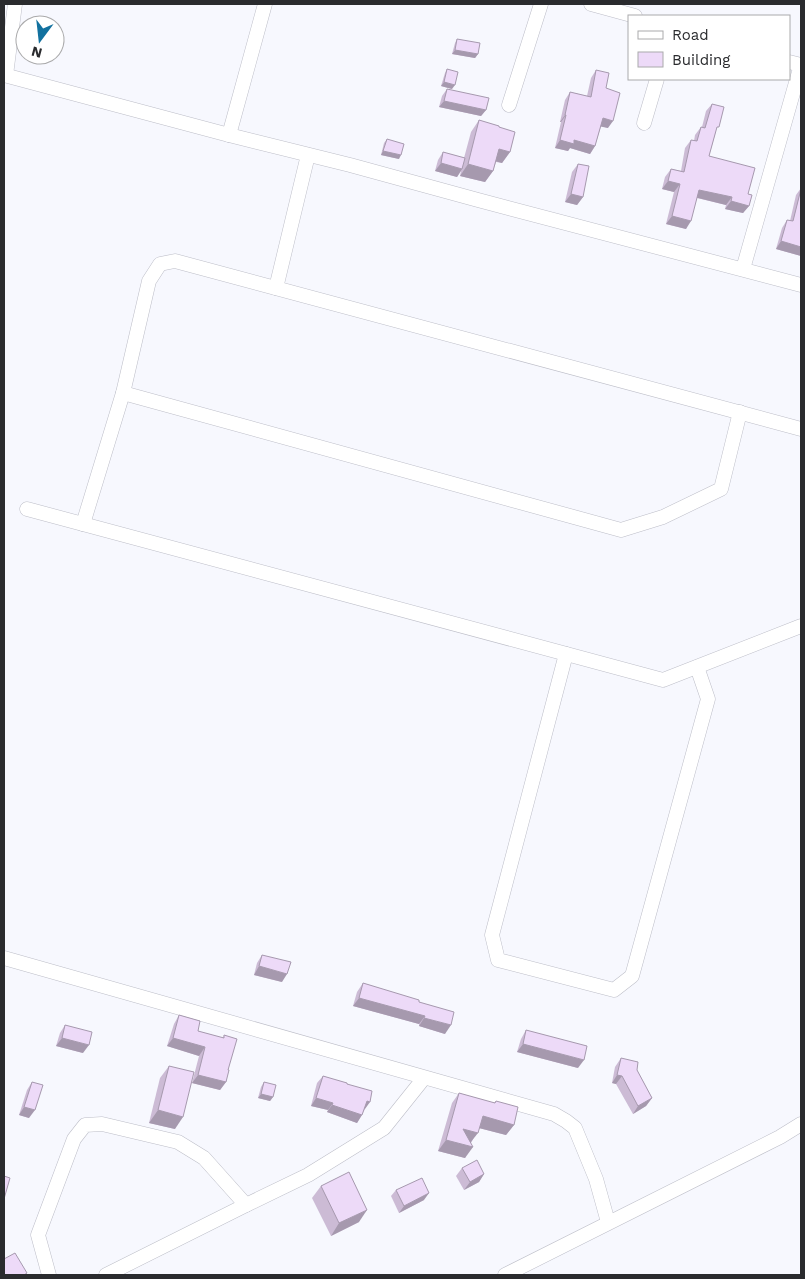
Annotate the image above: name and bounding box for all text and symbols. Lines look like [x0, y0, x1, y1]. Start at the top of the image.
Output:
north arrow [15, 15, 65, 65]
legend [628, 15, 790, 80]
text: Road [672, 26, 709, 44]
text: N [30, 43, 44, 62]
text: Building [672, 51, 730, 69]

